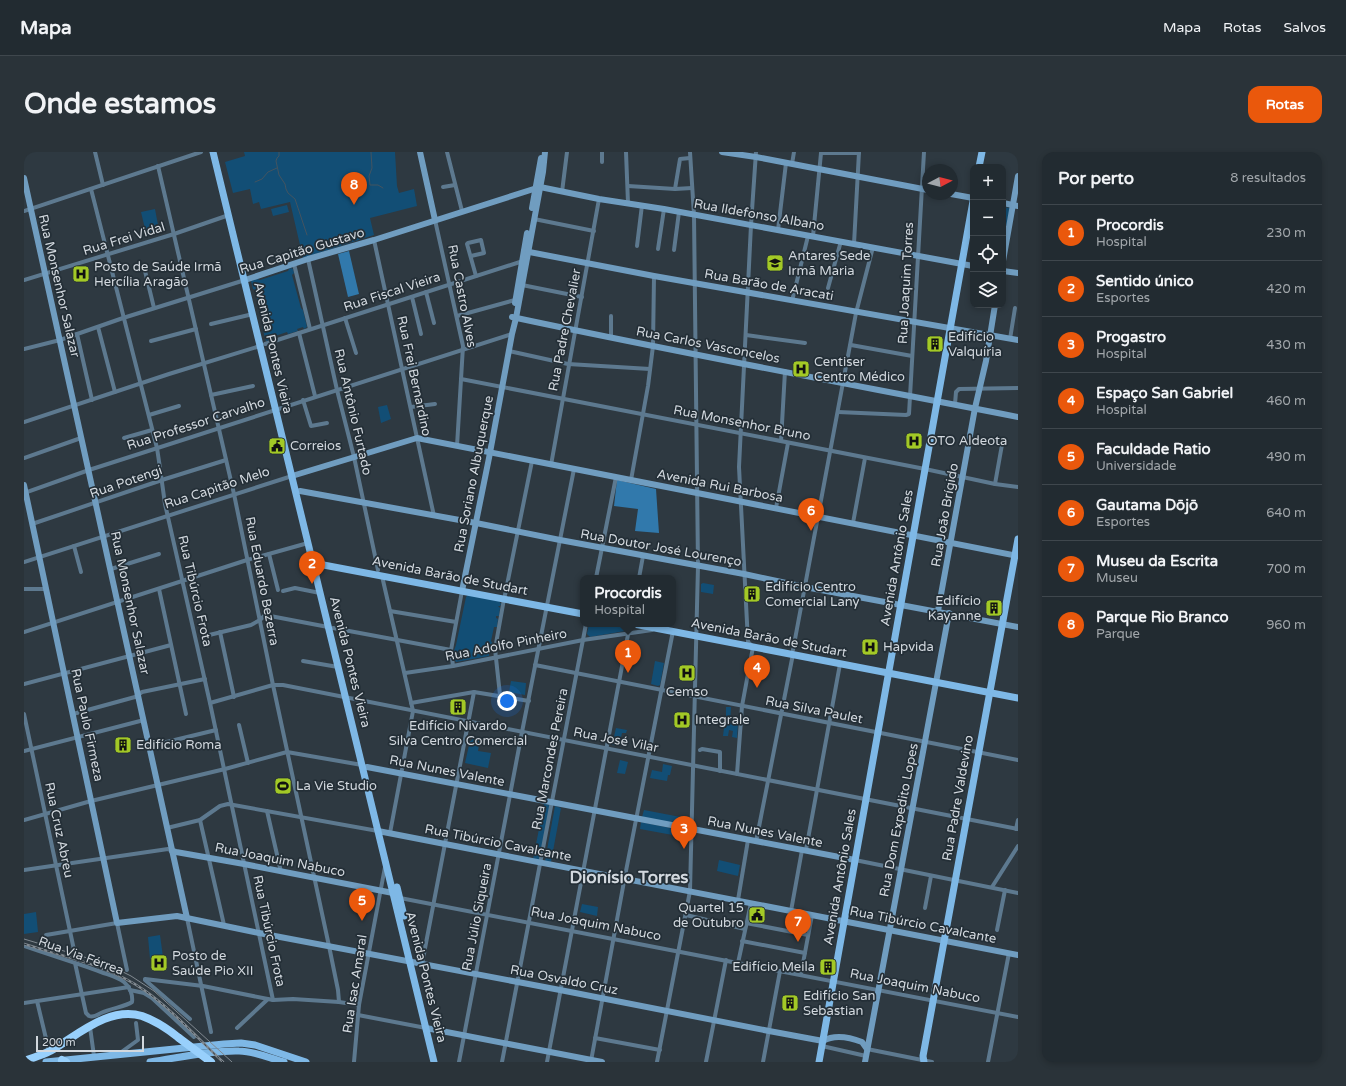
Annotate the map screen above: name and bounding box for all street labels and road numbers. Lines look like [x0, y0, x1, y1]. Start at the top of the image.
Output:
street label: Rua Ildefonso Albano [692, 196, 826, 234]
street label: Rua Monsenhor Salazar [35, 213, 83, 359]
street label: Rua Frei Vidal [81, 219, 167, 259]
street label: Rua Joaquim Torres [895, 222, 917, 344]
street label: Rua Capitão Gustavo [237, 224, 367, 278]
street label: Rua Castro Alves [444, 243, 480, 349]
street label: Rua Barão de Aracati [703, 266, 835, 304]
street label: Rua Padre Chevalier [545, 267, 585, 393]
street label: Rua Fiscal Vieira [342, 269, 442, 315]
street label: Avenida Pontes Vieira [250, 281, 296, 415]
street label: Rua Frei Bernardino [393, 314, 435, 438]
street label: Rua Carlos Vasconcelos [635, 323, 781, 367]
street label: Rua Antônio Furtado [331, 347, 375, 477]
street label: Rua Professor Carvalho [125, 394, 267, 454]
street label: Rua Soriano Albuquerque [451, 394, 497, 554]
street label: Rua Monsenhor Bruno [672, 402, 812, 444]
street label: Rua Potengi [88, 462, 164, 502]
street label: Rua João Brígido [928, 462, 962, 568]
street label: Rua Capitão Melo [162, 463, 272, 513]
street label: Avenida Rui Barbosa [656, 466, 784, 506]
street label: Avenida Antônio Sales [877, 489, 917, 627]
street label: Rua Eduardo Bezerra [242, 515, 282, 647]
street label: Rua Doutor José Lourenço [579, 526, 743, 570]
street label: Rua Monsenhor Salazar [107, 530, 153, 676]
street label: Rua Tibúrcio Frota [174, 534, 216, 648]
street label: Avenida Barão de Studart [371, 553, 529, 599]
street label: Avenida Pontes Vieira [326, 595, 374, 729]
street label: Avenida Barão de Studart [690, 615, 848, 661]
street label: Rua Adolfo Pinheiro [444, 625, 568, 665]
street label: Rua Paulo Firmeza [67, 667, 107, 783]
street label: Rua Marcondes Pereira [528, 687, 572, 831]
street label: Rua Silva Paulet [764, 693, 864, 727]
street label: Rua José Vilar [572, 724, 660, 756]
street label: Rua Padre Valdevino [939, 734, 977, 862]
street label: Rua Dom Expedito Lopes [876, 742, 922, 898]
street label: Rua Nunes Valente [388, 752, 506, 790]
street label: Rua Cruz Abreu [41, 781, 77, 879]
street label: Avenida Antônio Sales [820, 808, 860, 946]
street label: Rua Nunes Valente [706, 813, 824, 851]
street label: Rua Tibúrcio Cavalcante [423, 821, 573, 865]
street label: Rua Joaquim Nabuco [213, 840, 347, 881]
street label: Rua Júlio Siqueira [459, 862, 495, 972]
street label: Rua Tibúrcio Frota [249, 874, 289, 988]
street label: Rua Tibúrcio Cavalcante [848, 903, 998, 947]
street label: Rua Joaquim Nabuco [529, 904, 663, 945]
street label: Avenida Pontes Vieira [402, 910, 450, 1044]
street label: Rua Via Férrea [36, 933, 126, 979]
street label: Rua Isac Amaral [339, 934, 371, 1034]
street label: Rua Osvaldo Cruz [509, 962, 619, 998]
street label: Rua Joaquim Nabuco [848, 966, 982, 1007]

